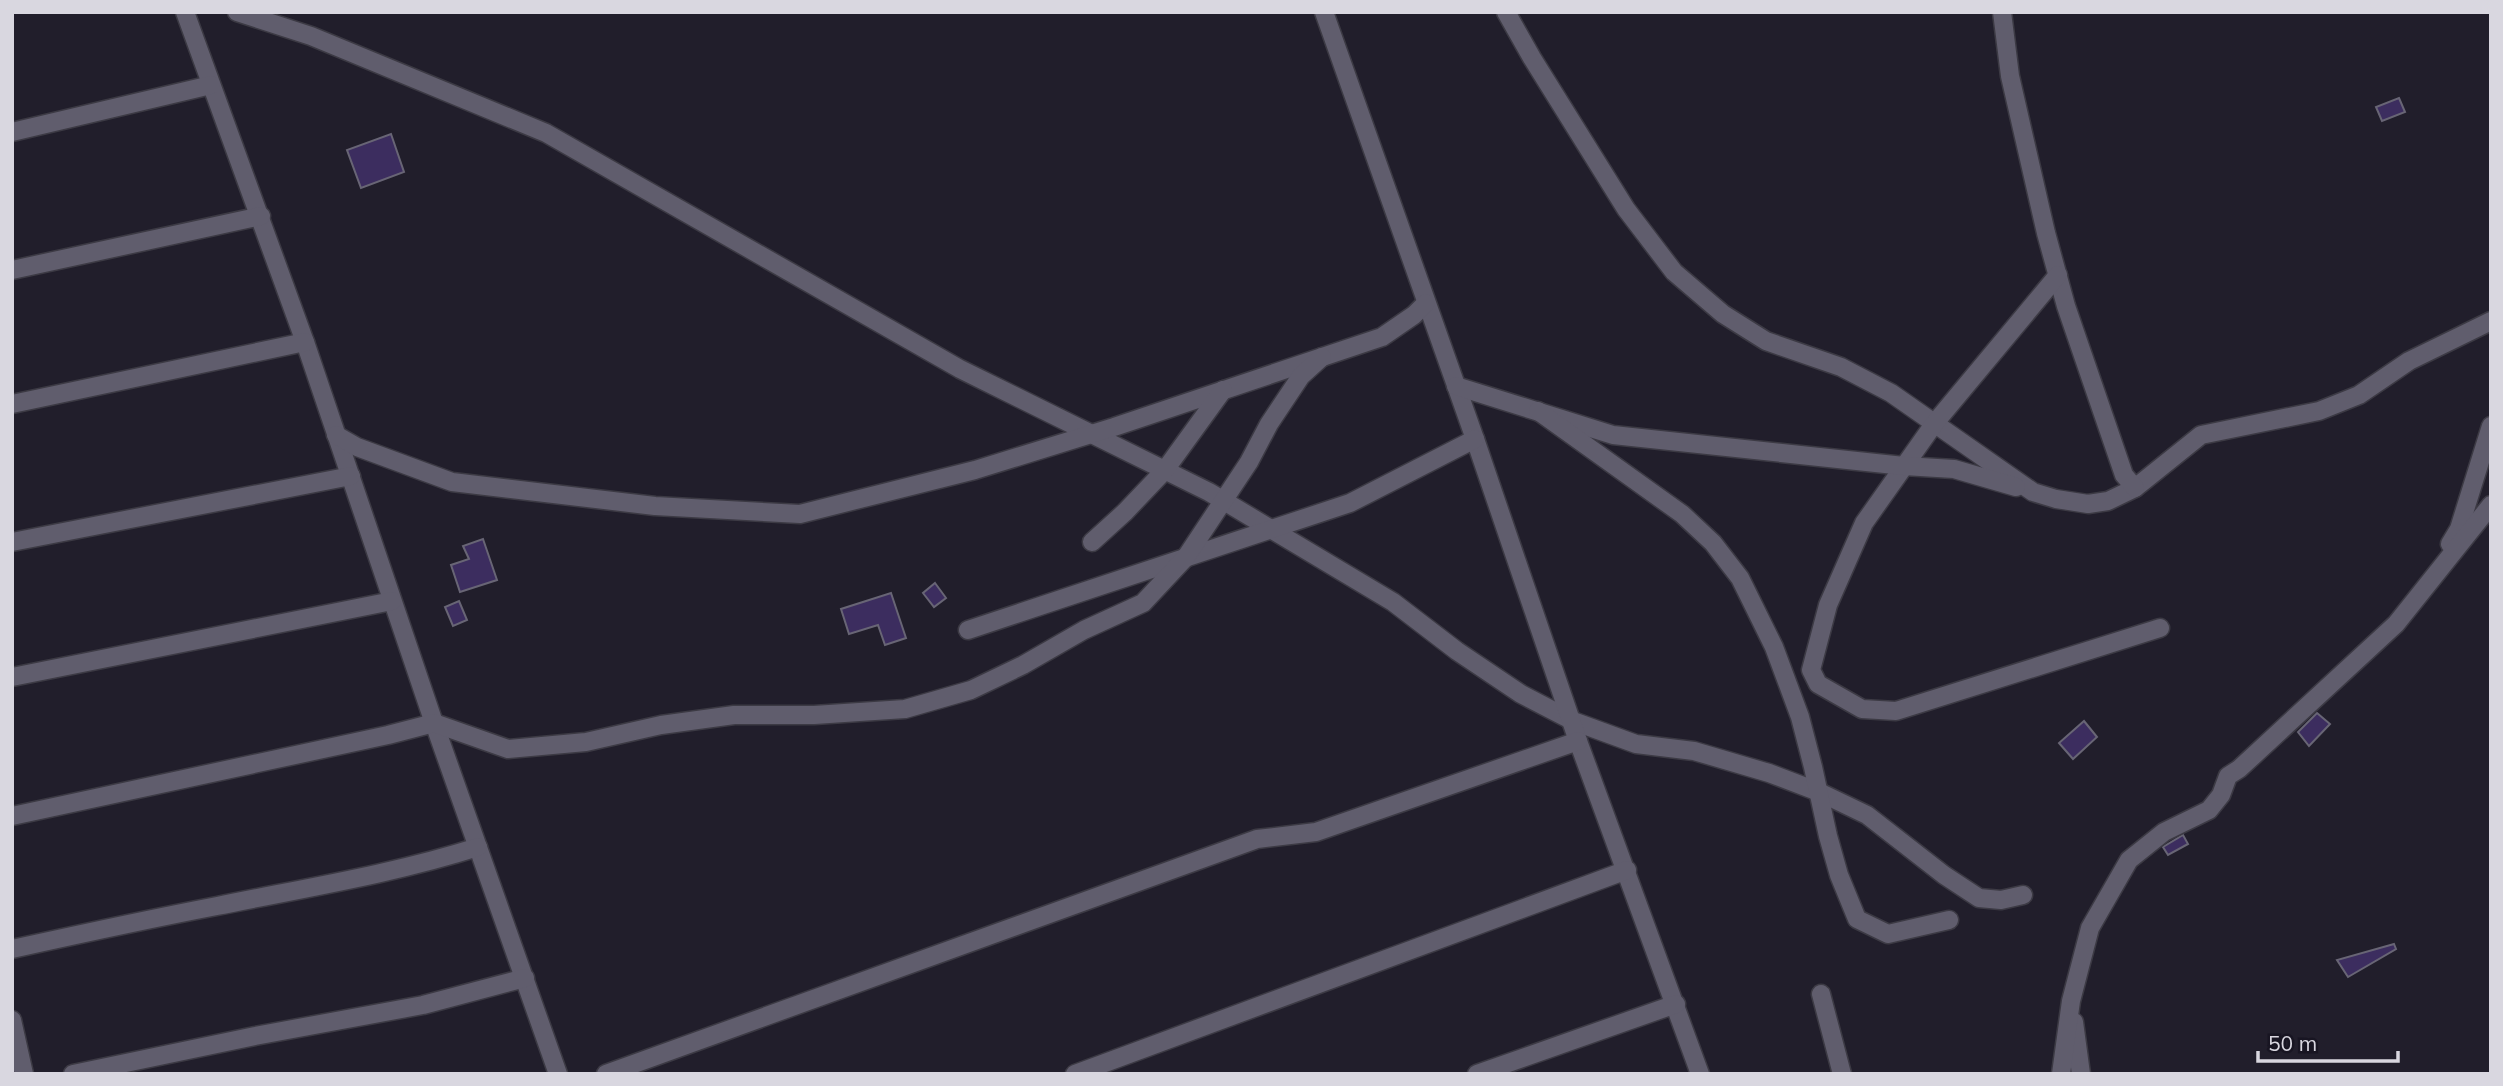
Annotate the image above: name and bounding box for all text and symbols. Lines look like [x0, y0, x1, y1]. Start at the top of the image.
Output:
scale bar [2258, 1020, 2398, 1064]
text: 50 m [2268, 1030, 2317, 1056]

